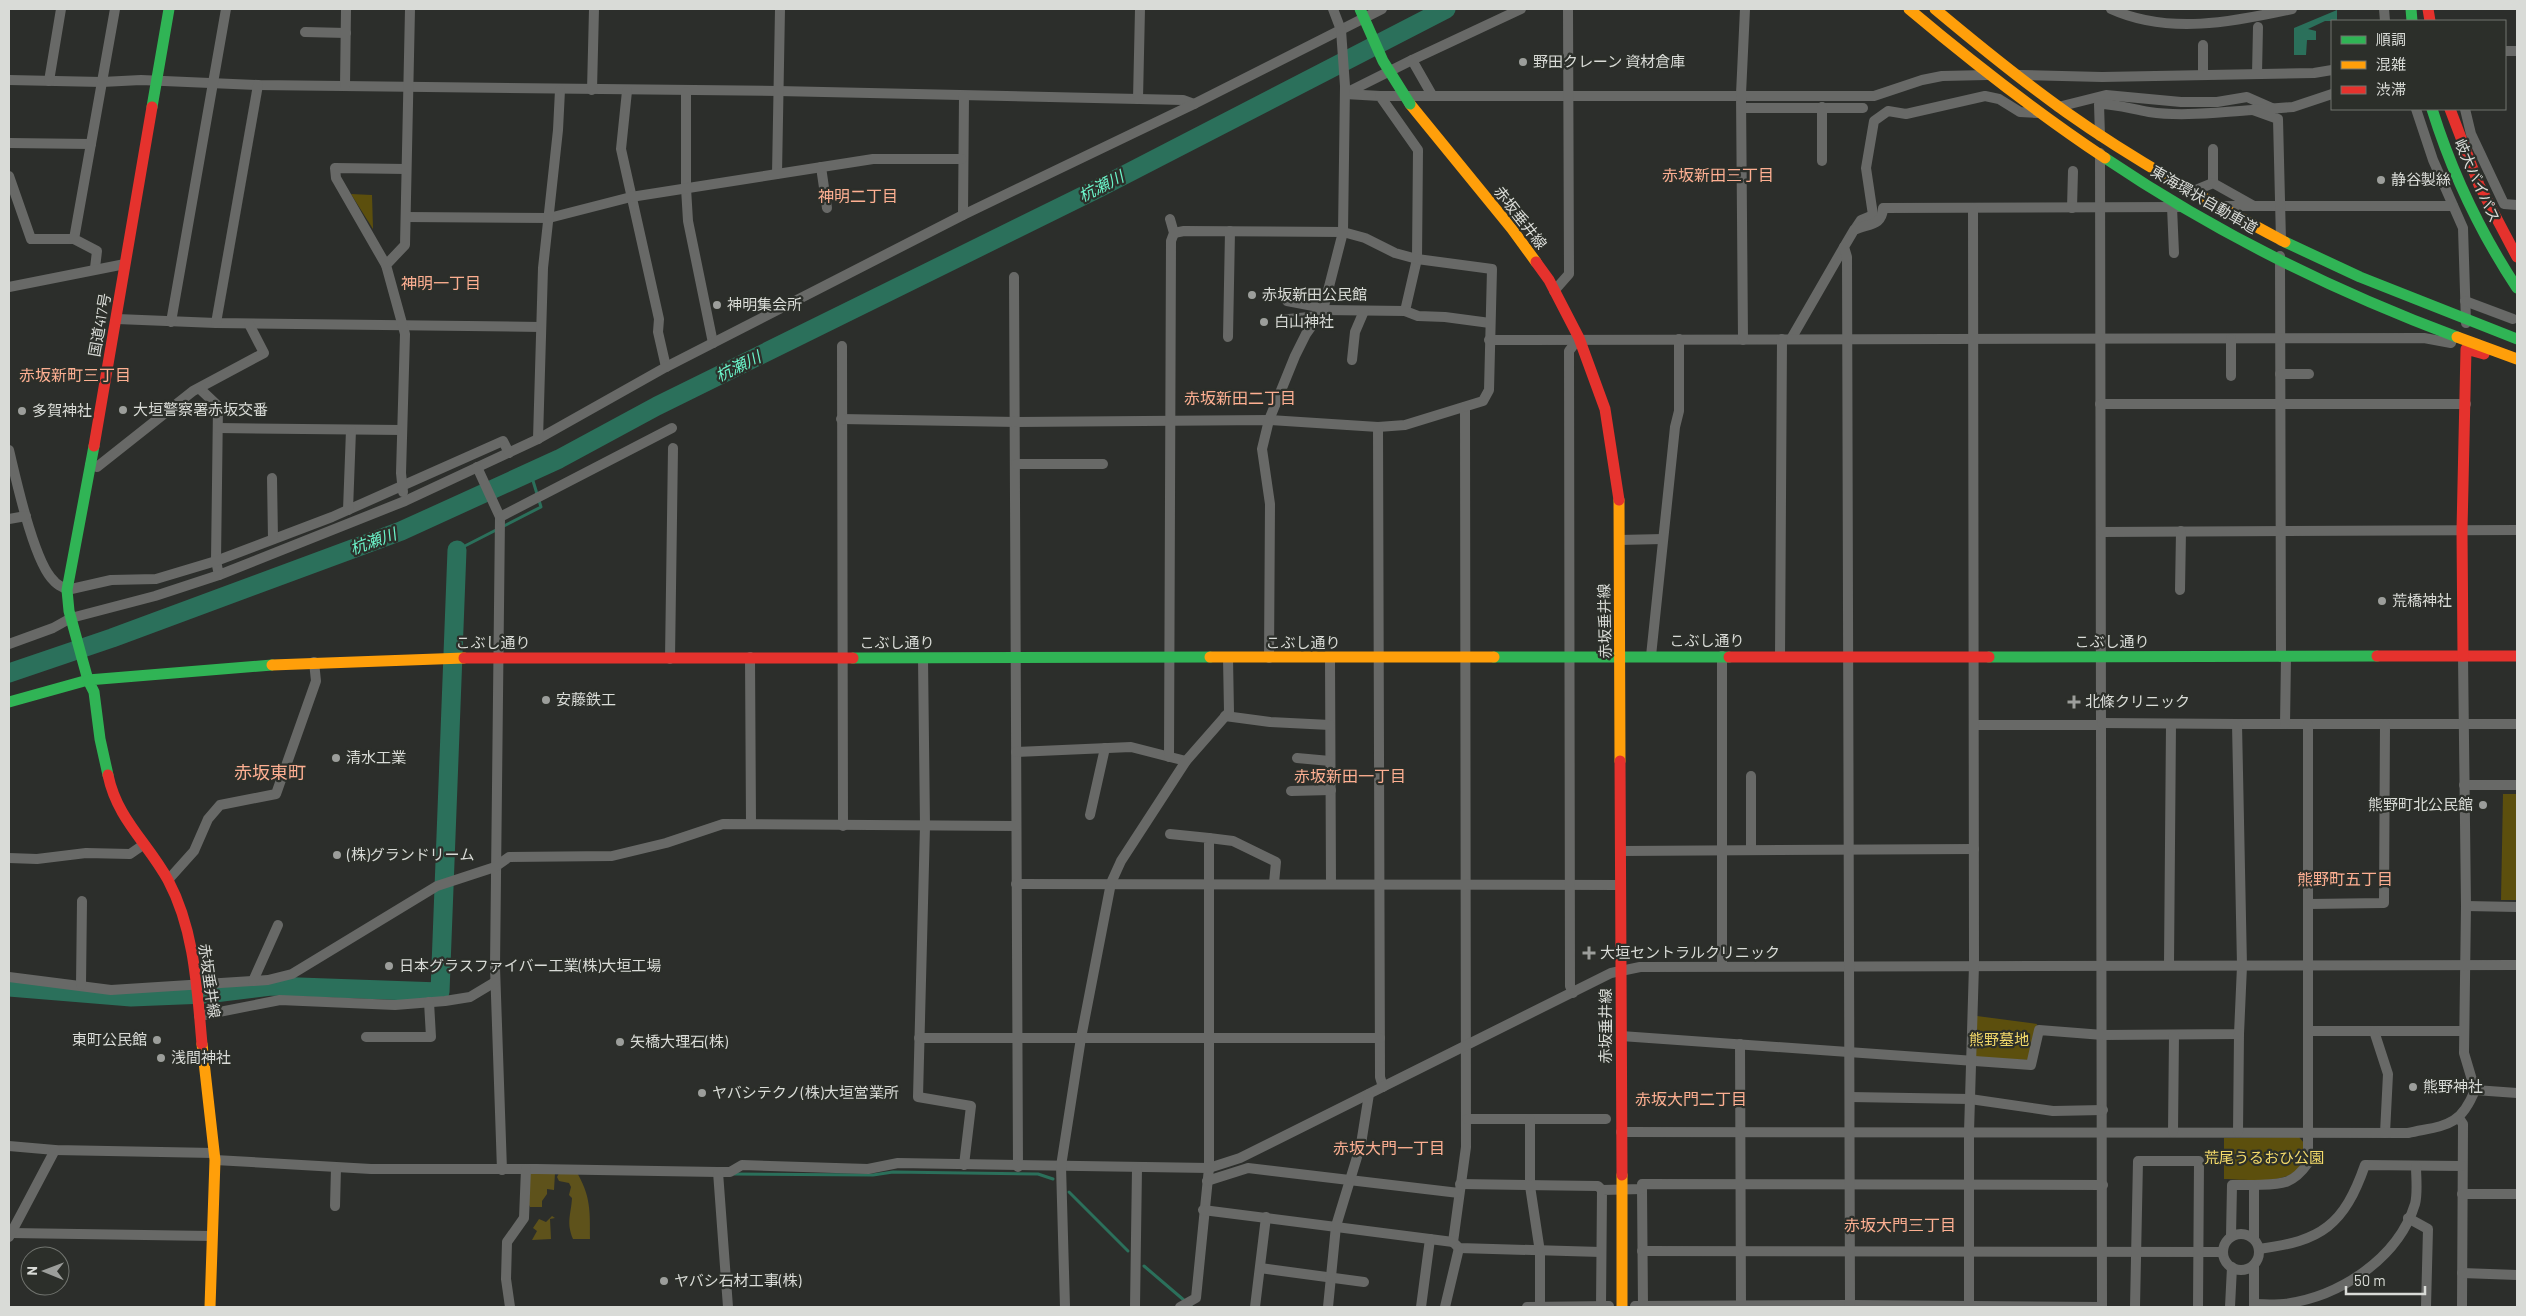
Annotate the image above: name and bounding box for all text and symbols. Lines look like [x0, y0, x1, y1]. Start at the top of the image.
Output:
legend [2331, 20, 2506, 110]
text: 順調 [2376, 30, 2406, 48]
place label: 野田クレーン 資材倉庫 [1533, 52, 1685, 70]
text: 混雑 [2376, 55, 2406, 73]
marker: 野田クレーン 資材倉庫 [1517, 56, 1529, 68]
text: 渋滞 [2376, 80, 2406, 98]
street label: 岐大バイパス [2451, 136, 2504, 225]
street label: 東海環状自動車道 [2148, 161, 2261, 237]
water label: 杭瀬川 [1075, 165, 1128, 205]
district label: 赤坂新田三丁目 [1662, 165, 1774, 184]
place label: 静谷製絲 [2391, 170, 2451, 188]
marker: 静谷製絲 [2375, 174, 2387, 186]
street label: 赤坂垂井線 [1491, 182, 1551, 252]
district label: 神明二丁目 [818, 186, 898, 205]
district label: 神明一丁目 [401, 273, 481, 292]
place label: 赤坂新田公民館 [1262, 285, 1367, 303]
marker: 赤坂新田公民館 [1246, 289, 1258, 301]
street label: 国道417号 [85, 292, 113, 358]
place label: 神明集会所 [727, 295, 802, 313]
marker: 神明集会所 [711, 299, 723, 311]
place label: 白山神社 [1274, 312, 1334, 330]
marker: 白山神社 [1258, 316, 1270, 328]
water label: 杭瀬川 [712, 346, 765, 385]
district label: 赤坂新町三丁目 [19, 365, 131, 384]
district label: 赤坂新田二丁目 [1184, 388, 1296, 407]
place label: 大垣警察署赤坂交番 [133, 400, 268, 418]
place label: 多賀神社 [32, 401, 92, 419]
marker: 大垣警察署赤坂交番 [117, 404, 129, 416]
marker: 多賀神社 [16, 405, 28, 417]
water label: 杭瀬川 [347, 523, 401, 558]
street label: 赤坂垂井線 [1594, 583, 1614, 659]
place label: 荒橋神社 [2392, 591, 2452, 609]
marker: 荒橋神社 [2376, 595, 2388, 607]
street label: こぶし通り [1669, 631, 1745, 649]
street label: こぶし通り [2074, 632, 2150, 650]
street label: こぶし通り [455, 633, 531, 651]
street label: こぶし通り [859, 633, 935, 651]
street label: こぶし通り [1265, 633, 1341, 651]
place label: 安藤鉄工 [556, 690, 616, 708]
place label: 北條クリニック [2085, 692, 2190, 710]
marker: 安藤鉄工 [540, 694, 552, 706]
marker: 北條クリニック [2067, 695, 2081, 709]
place label: 清水工業 [346, 748, 406, 766]
marker: 清水工業 [330, 752, 342, 764]
district label: 赤坂東町 [234, 761, 306, 783]
district label: 赤坂新田一丁目 [1294, 766, 1406, 785]
place label: 熊野町北公民館 [2368, 795, 2473, 813]
marker: 熊野町北公民館 [2477, 799, 2489, 811]
place label: (株)グランドリーム [346, 845, 474, 863]
marker: (株)グランドリーム [331, 849, 343, 861]
district label: 熊野町五丁目 [2297, 869, 2393, 888]
street label: 赤坂垂井線 [196, 942, 224, 1019]
place label: 大垣セントラルクリニック [1600, 943, 1780, 961]
marker: 大垣セントラルクリニック [1582, 946, 1596, 960]
place label: 日本グラスファイバー工業(株)大垣工場 [399, 956, 661, 974]
marker: 日本グラスファイバー工業(株)大垣工場 [383, 960, 395, 972]
street label: 赤坂垂井線 [1596, 988, 1614, 1064]
place label: 東町公民館 [72, 1030, 147, 1048]
park label: 熊野墓地 [1969, 1030, 2029, 1048]
place label: 矢橋大理石(株) [630, 1032, 728, 1050]
marker: 東町公民館 [151, 1034, 163, 1046]
marker: 矢橋大理石(株) [614, 1036, 626, 1048]
place label: 浅間神社 [171, 1048, 231, 1066]
marker: 浅間神社 [155, 1052, 167, 1064]
place label: 熊野神社 [2423, 1077, 2483, 1095]
marker: 熊野神社 [2407, 1081, 2419, 1093]
place label: ヤバシテクノ(株)大垣営業所 [712, 1083, 899, 1101]
marker: ヤバシテクノ(株)大垣営業所 [696, 1087, 708, 1099]
district label: 赤坂大門二丁目 [1635, 1089, 1747, 1108]
district label: 赤坂大門一丁目 [1333, 1138, 1445, 1157]
park label: 荒尾うるおひ公園 [2204, 1148, 2324, 1166]
district label: 赤坂大門三丁目 [1844, 1215, 1956, 1234]
north arrow [20, 1246, 70, 1296]
scale bar [2346, 1264, 2425, 1296]
text: N [23, 1266, 40, 1276]
place label: ヤバシ石材工事(株) [674, 1271, 802, 1289]
text: 50 m [2354, 1271, 2386, 1289]
marker: ヤバシ石材工事(株) [658, 1275, 670, 1287]

